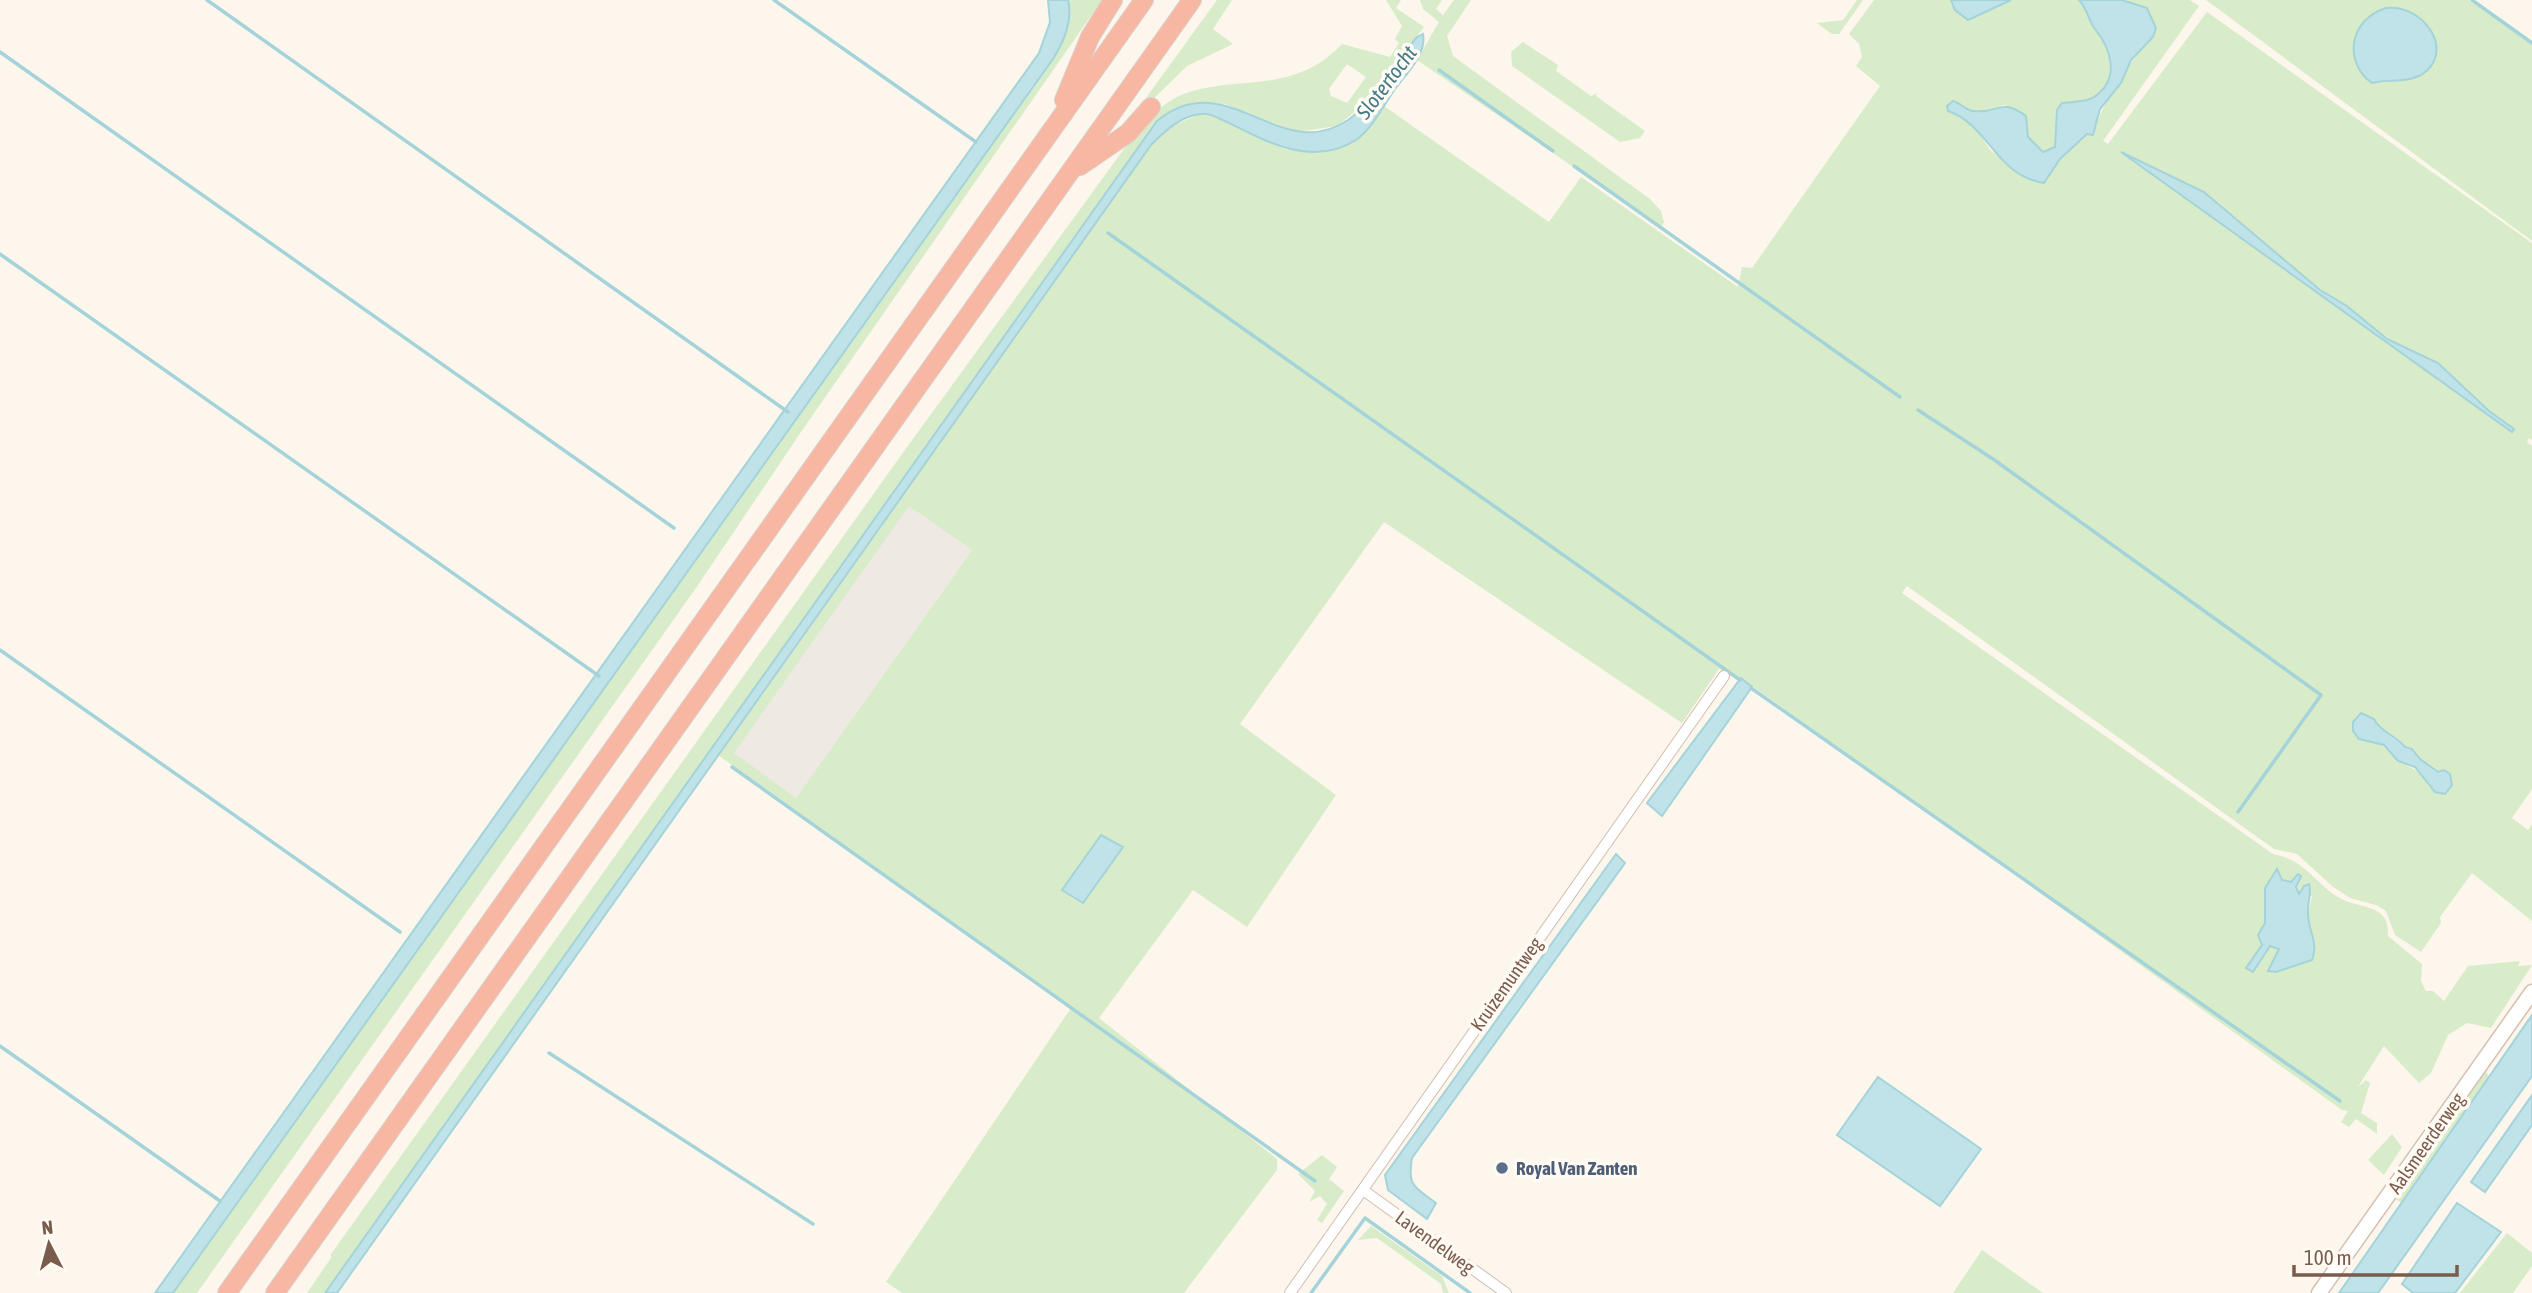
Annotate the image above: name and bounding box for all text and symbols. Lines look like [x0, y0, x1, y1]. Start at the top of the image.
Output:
water label: Slotertocht [1350, 41, 1421, 124]
street label: Kruizemuntweg [1466, 932, 1547, 1035]
street label: Aalsmeerderweg [2383, 1088, 2469, 1197]
place label: Royal Van Zanten [1516, 1157, 1637, 1179]
marker: Royal Van Zanten [1494, 1160, 1510, 1176]
street label: Lavendelweg [1391, 1206, 1479, 1278]
north arrow [14, 1209, 84, 1279]
text: N [40, 1216, 54, 1239]
scale bar [2294, 1234, 2457, 1278]
text: 100 m [2304, 1245, 2352, 1269]

